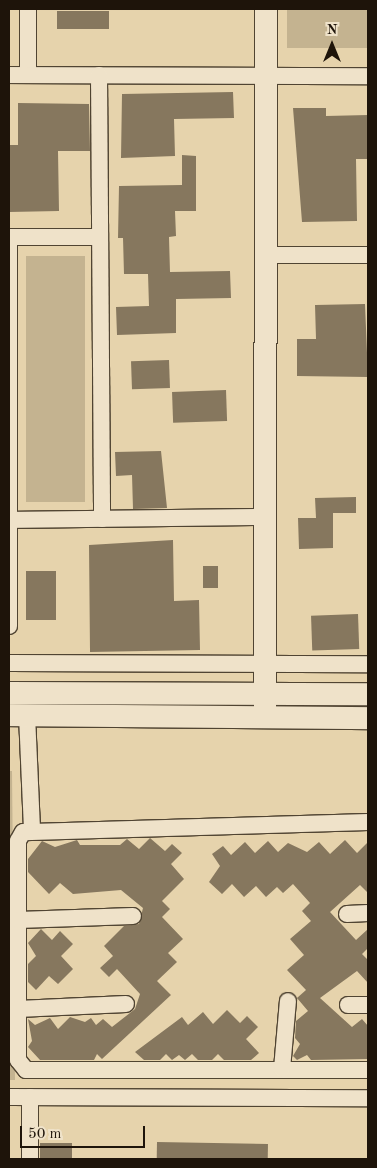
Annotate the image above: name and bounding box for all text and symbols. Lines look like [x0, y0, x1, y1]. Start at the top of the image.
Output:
north arrow [307, 20, 357, 70]
text: N [327, 23, 337, 37]
scale bar [22, 1116, 148, 1148]
text: 50 m [28, 1127, 62, 1142]

